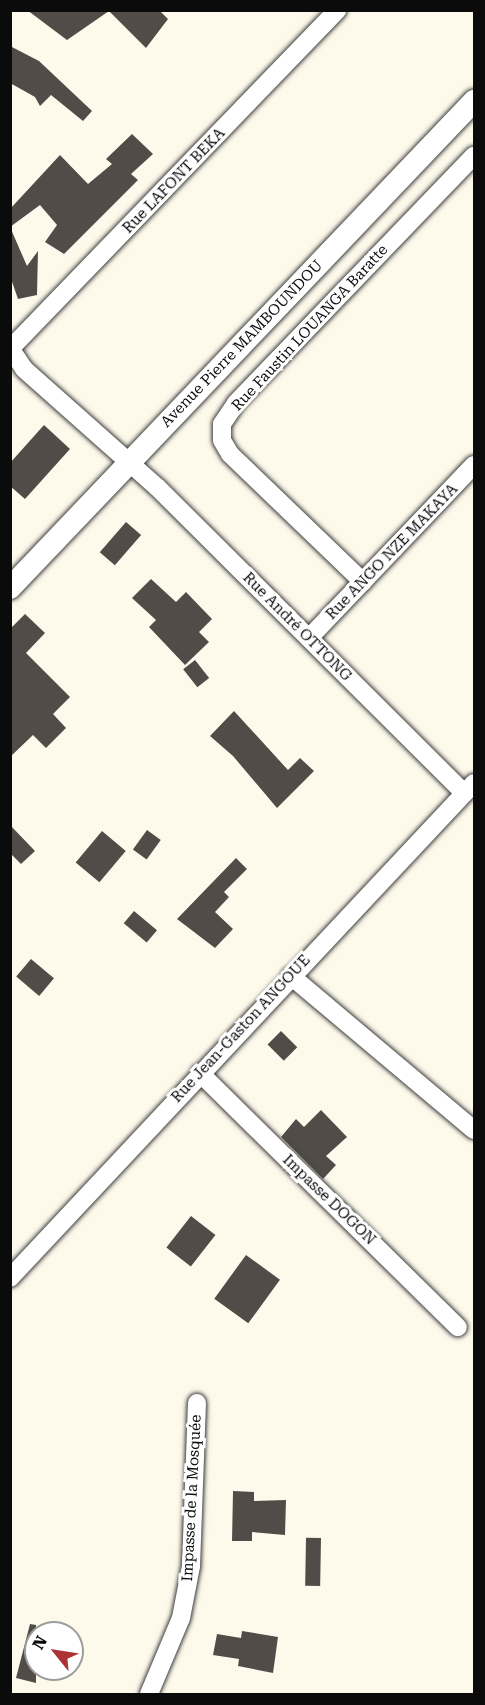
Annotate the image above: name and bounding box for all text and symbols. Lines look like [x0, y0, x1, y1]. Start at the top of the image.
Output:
street label: Rue LAFONT BEKA [119, 125, 229, 237]
street label: Rue Faustin LOUANGA Baratte [228, 241, 392, 415]
street label: Avenue Pierre MAMBOUNDOU [157, 257, 327, 431]
street label: Rue ANGO NZE MAKAYA [322, 480, 462, 624]
street label: Rue André OTTONG [239, 569, 355, 685]
street label: Rue Jean-Gaston ANGOUE [168, 951, 314, 1107]
street label: Impasse DOGON [279, 1151, 379, 1249]
street label: Impasse de la Mosquée [179, 1414, 205, 1582]
north arrow [24, 1621, 84, 1681]
text: N [28, 1633, 51, 1653]

